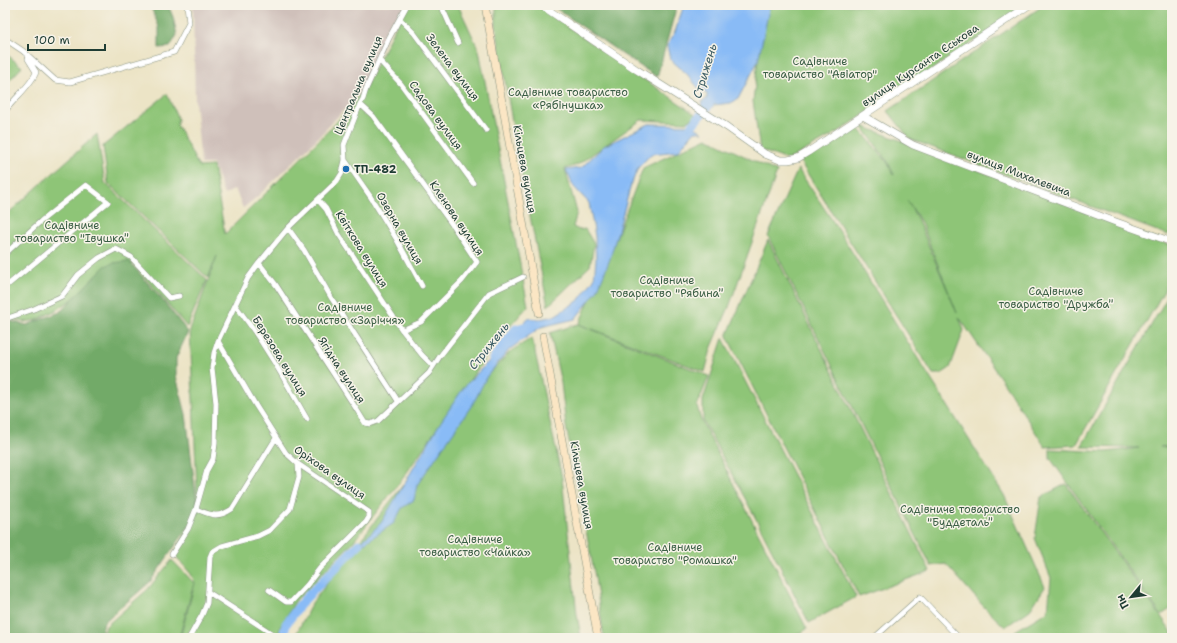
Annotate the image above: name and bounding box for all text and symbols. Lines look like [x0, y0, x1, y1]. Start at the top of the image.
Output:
street label: вулиця Курсанта Єськова [859, 21, 982, 110]
scale bar [28, 26, 105, 52]
street label: Зелена вулиця [422, 31, 483, 104]
text: 100 m [34, 32, 70, 48]
street label: Центральна вулиця [331, 33, 386, 137]
water label: Стрижень [689, 42, 721, 100]
park label: Садівниче товариство "Авіатор" [763, 54, 877, 82]
street label: Садова вулиця [406, 78, 466, 153]
park label: Садівниче товариство «Рябінушка» [508, 85, 628, 113]
street label: Кільцева вулиця [509, 124, 540, 214]
street label: вулиця Михалевича [965, 147, 1073, 200]
place label: ТП-482 [354, 162, 397, 177]
marker: ТП-482 [341, 164, 351, 174]
street label: Кленова вулиця [426, 178, 487, 259]
street label: Озерна вулиця [373, 189, 426, 267]
street label: Квіткова вулиця [332, 208, 391, 291]
park label: Садівниче товариство "Івушка" [15, 218, 129, 246]
park label: Садівниче товариство "Рябина" [611, 273, 724, 301]
park label: Садівниче товариство "Дружба" [999, 284, 1114, 312]
park label: Садівниче товариство «Заріччя» [285, 300, 405, 328]
street label: Березова вулиця [249, 313, 310, 399]
water label: Стрижень [465, 319, 513, 373]
street label: Ягідна вулиця [315, 334, 369, 406]
street label: Кільцева вулиця [566, 440, 597, 530]
street label: Оріхова вулиця [291, 442, 368, 503]
park label: Садівниче товариство "Буддеталь" [900, 502, 1020, 530]
park label: Садівниче товариство «Чайка» [419, 532, 531, 560]
park label: Садівниче товариство "Ромашка" [613, 540, 737, 568]
north arrow [1111, 577, 1151, 617]
text: Пн [1113, 592, 1133, 612]

